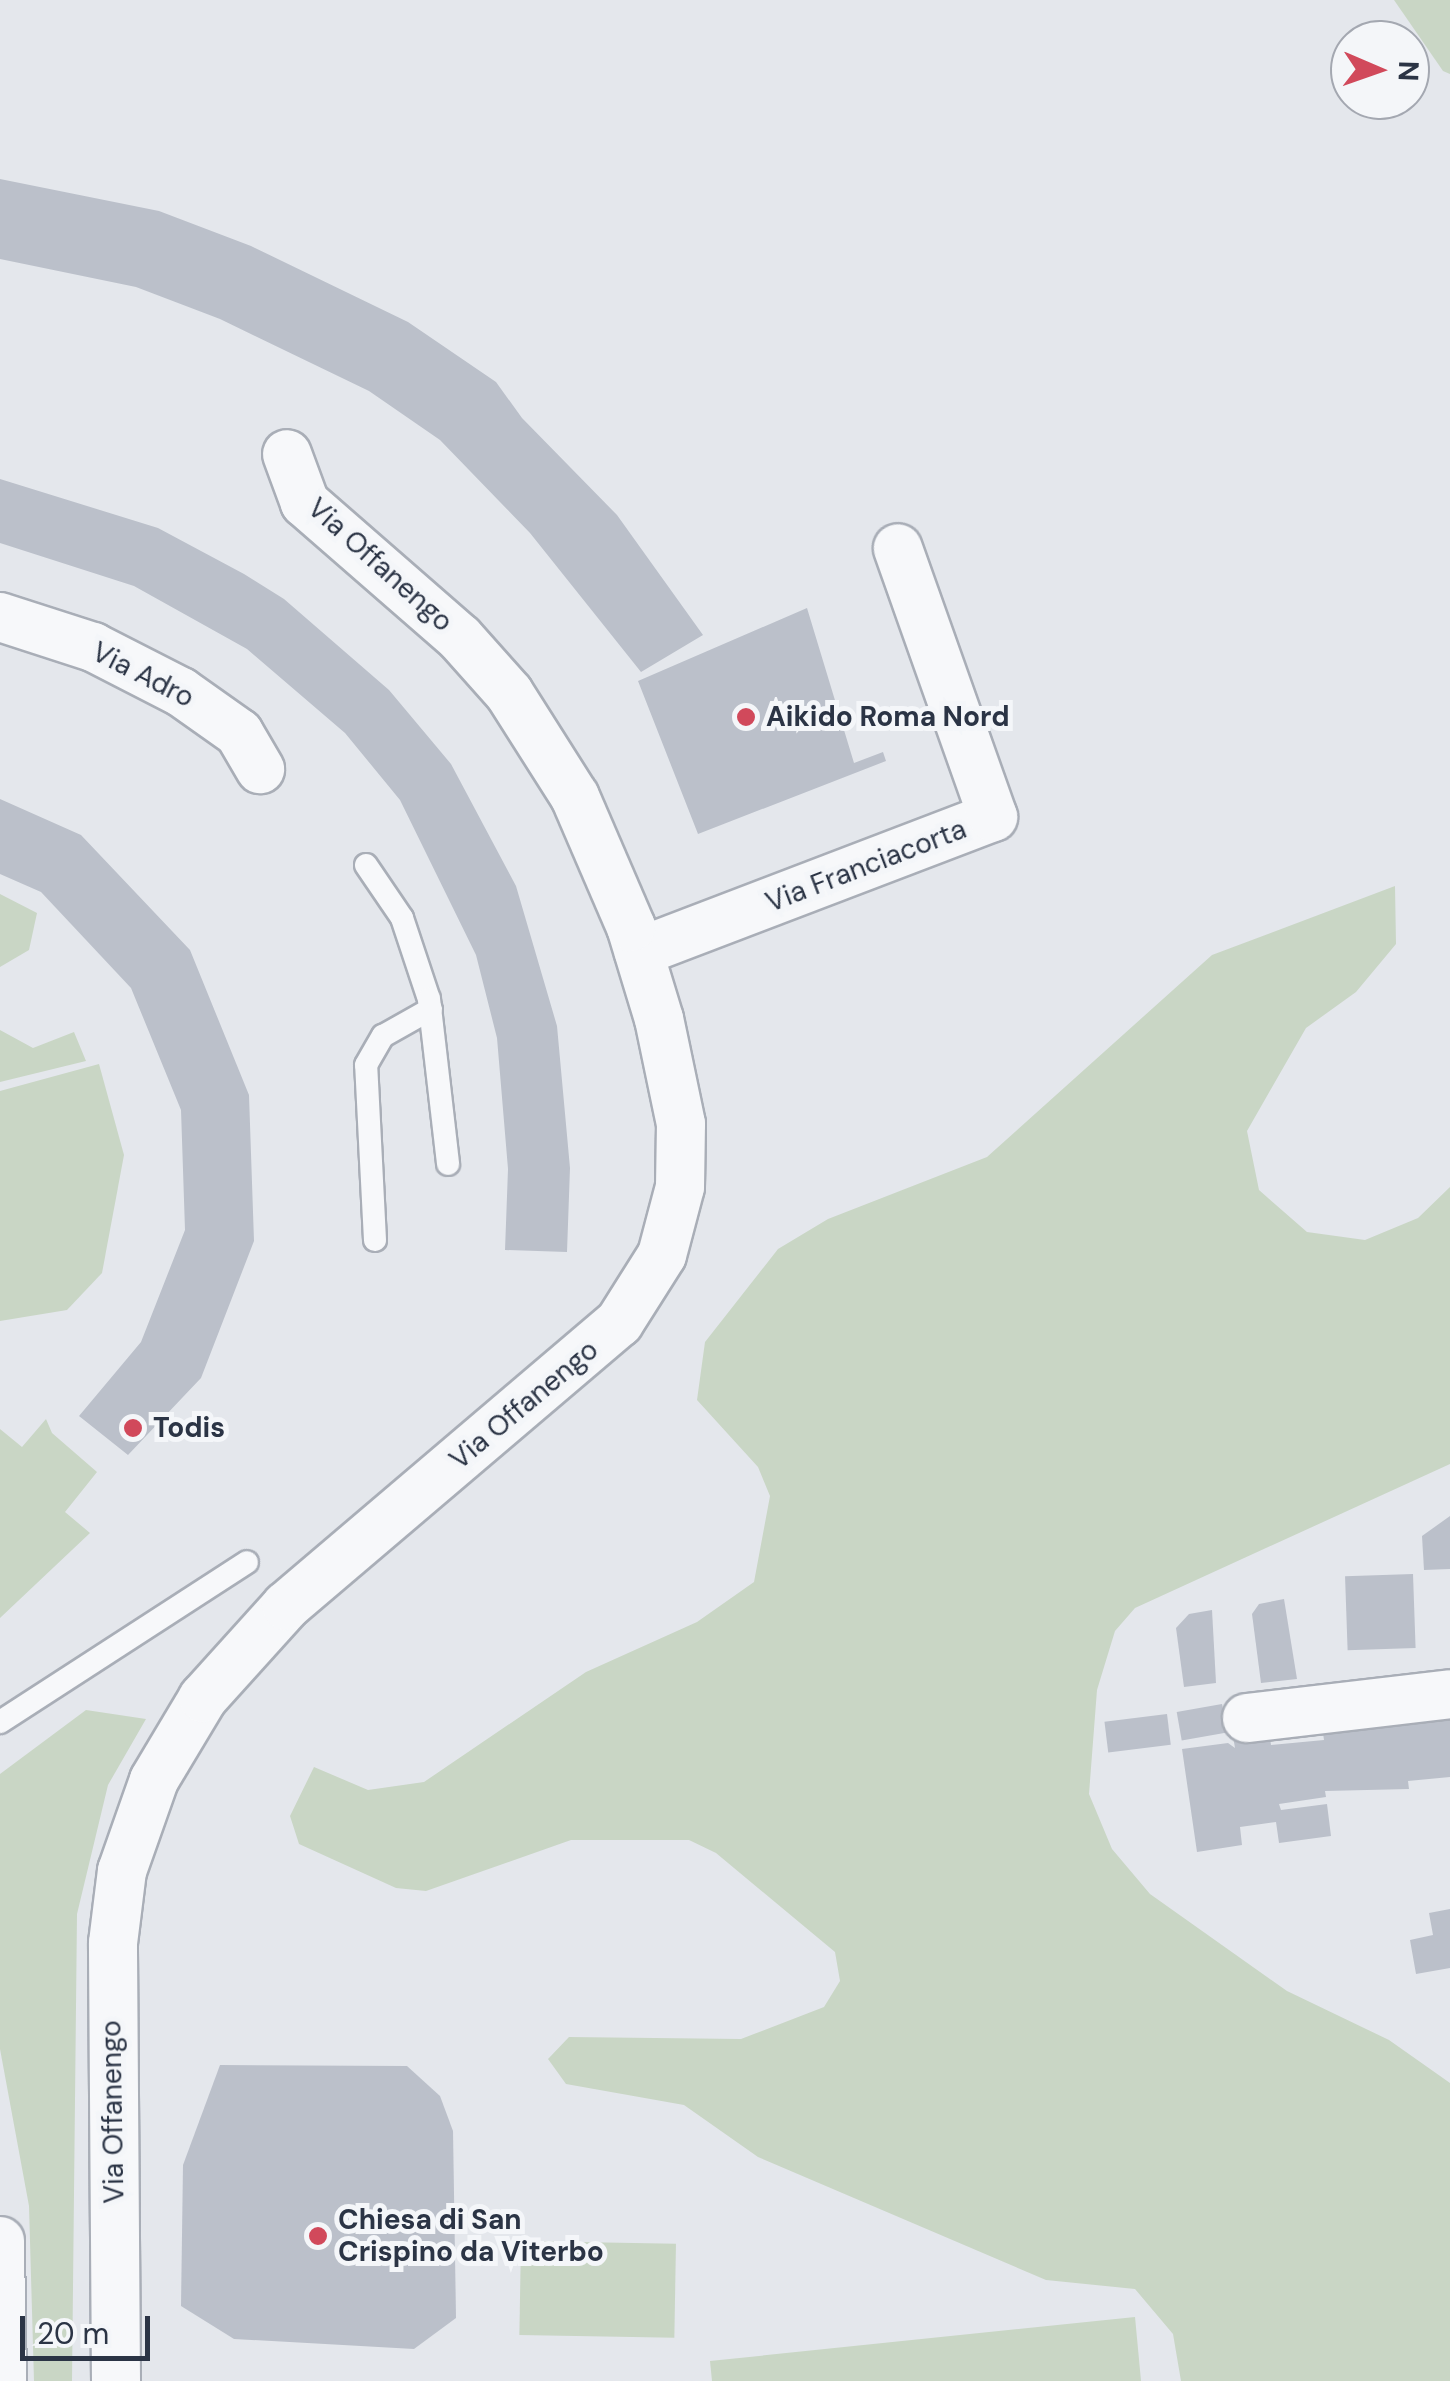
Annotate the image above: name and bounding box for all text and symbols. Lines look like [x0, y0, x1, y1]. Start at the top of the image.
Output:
north arrow [1330, 20, 1430, 120]
text: N [1390, 60, 1427, 82]
street label: Via Offanengo [301, 491, 459, 639]
street label: Via Adro [86, 635, 200, 715]
place label: Aikido Roma Nord [766, 700, 1010, 734]
marker: Aikido Roma Nord [735, 706, 757, 728]
street label: Via Franciacorta [761, 812, 971, 920]
street label: Via Offanengo [443, 1333, 605, 1477]
place label: Todis [153, 1411, 225, 1445]
marker: Todis [122, 1417, 144, 1439]
street label: Via Offanengo [95, 2020, 131, 2204]
place label: Chiesa di San Crispino da Viterbo [338, 2203, 604, 2269]
marker: Chiesa di San Crispino da Viterbo [307, 2225, 329, 2247]
scale bar [25, 2296, 155, 2358]
text: 20 m [37, 2314, 109, 2353]

